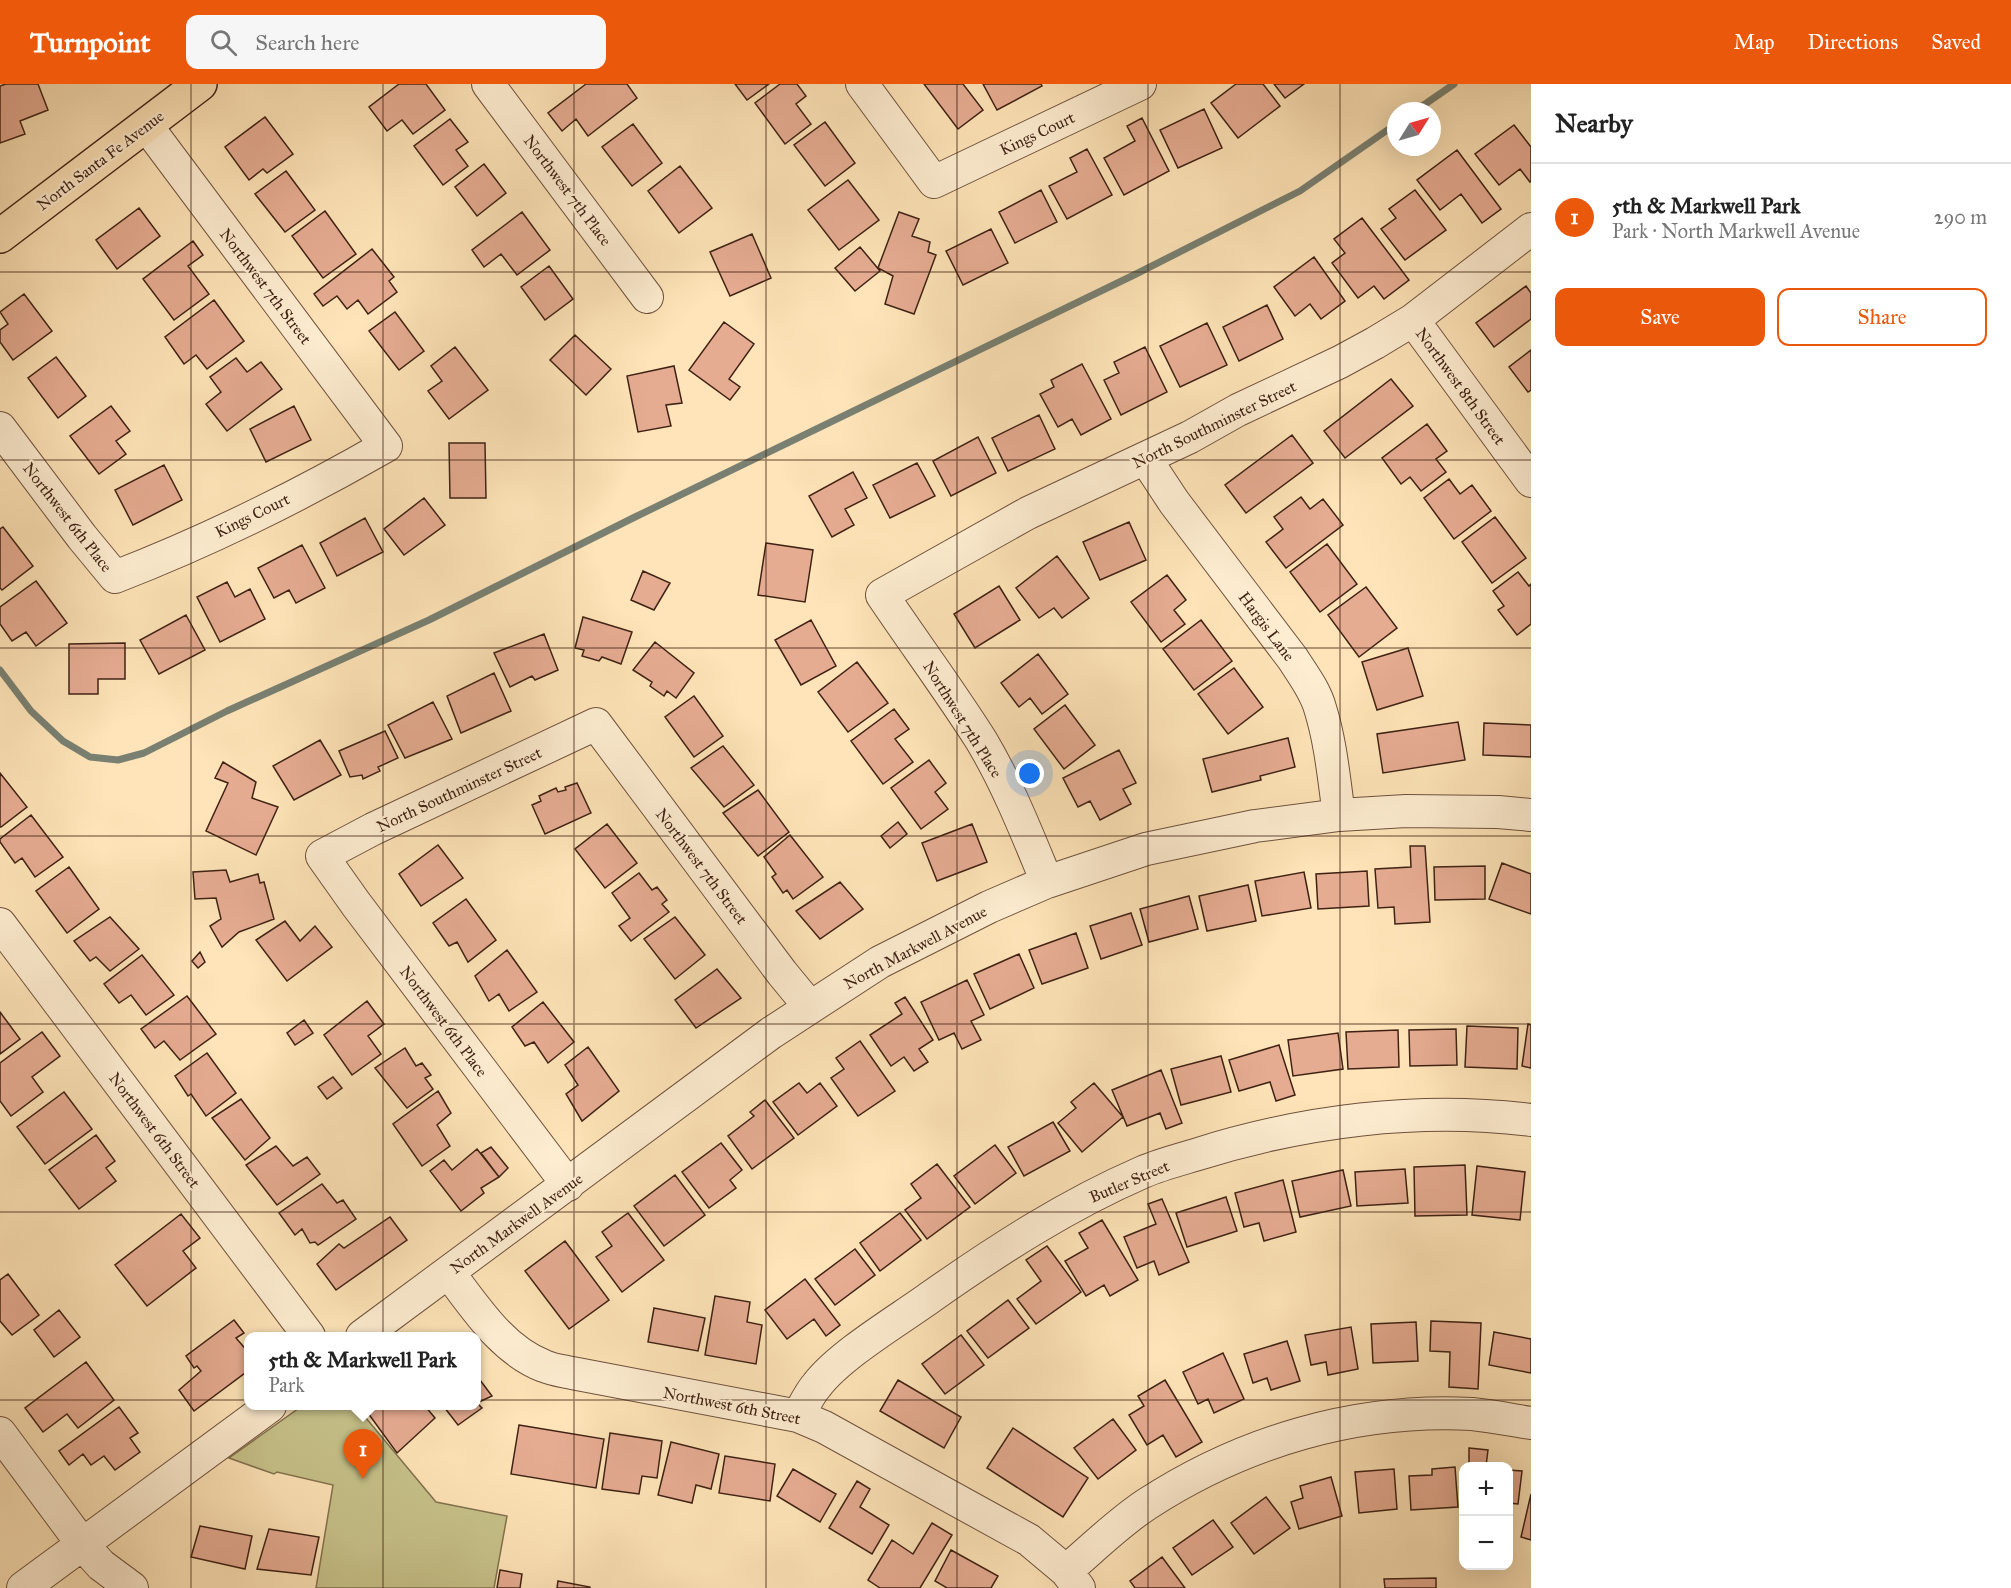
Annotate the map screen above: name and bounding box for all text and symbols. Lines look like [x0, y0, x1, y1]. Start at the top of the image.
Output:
search box [186, 15, 606, 69]
text: Turnpoint [30, 25, 150, 60]
icon: search [207, 26, 240, 59]
text: Search here [255, 29, 359, 56]
text: Map [1734, 29, 1775, 55]
text: Directions [1808, 29, 1898, 55]
text: Saved [1931, 29, 1981, 55]
north arrow [1387, 102, 1441, 156]
street label: North Santa Fe Avenue [33, 106, 168, 214]
text: Nearby [1555, 107, 1633, 139]
street label: Kings Court [997, 108, 1078, 160]
street label: Northwest 7th Place [520, 131, 616, 250]
text: 5th & Markwell Park [1612, 192, 1800, 219]
text: 1 [1571, 205, 1578, 229]
text: 290 m [1934, 205, 1987, 229]
text: Park · North Markwell Avenue [1612, 219, 1860, 243]
street label: Northwest 7th Street [216, 225, 316, 348]
button: Save [1555, 288, 1765, 346]
button: Share [1777, 288, 1987, 346]
street label: Northwest 8th Street [1412, 324, 1510, 449]
street label: North Southminster Street [1129, 376, 1299, 472]
street label: Northwest 6th Place [19, 459, 116, 576]
street label: Kings Court [212, 489, 293, 543]
street label: Hargis Lane [1234, 588, 1299, 665]
street label: Northwest 7th Place [919, 657, 1006, 781]
street label: North Southminster Street [374, 743, 545, 836]
your location [1015, 759, 1044, 788]
street label: Northwest 7th Street [652, 805, 752, 928]
street label: North Markwell Avenue [841, 902, 990, 993]
street label: Northwest 6th Place [396, 962, 492, 1081]
street label: Northwest 6th Street [105, 1069, 204, 1192]
street label: Butler Street [1086, 1156, 1172, 1207]
street label: North Markwell Avenue [446, 1169, 587, 1278]
popup [244, 1332, 481, 1410]
text: 5th & Markwell Park [268, 1346, 457, 1373]
text: Park [268, 1373, 304, 1397]
street label: Northwest 6th Street [662, 1383, 803, 1428]
pin: 1 [344, 1430, 382, 1479]
map controls [1459, 1462, 1513, 1570]
button: + [1459, 1462, 1513, 1516]
button: − [1459, 1516, 1513, 1570]

